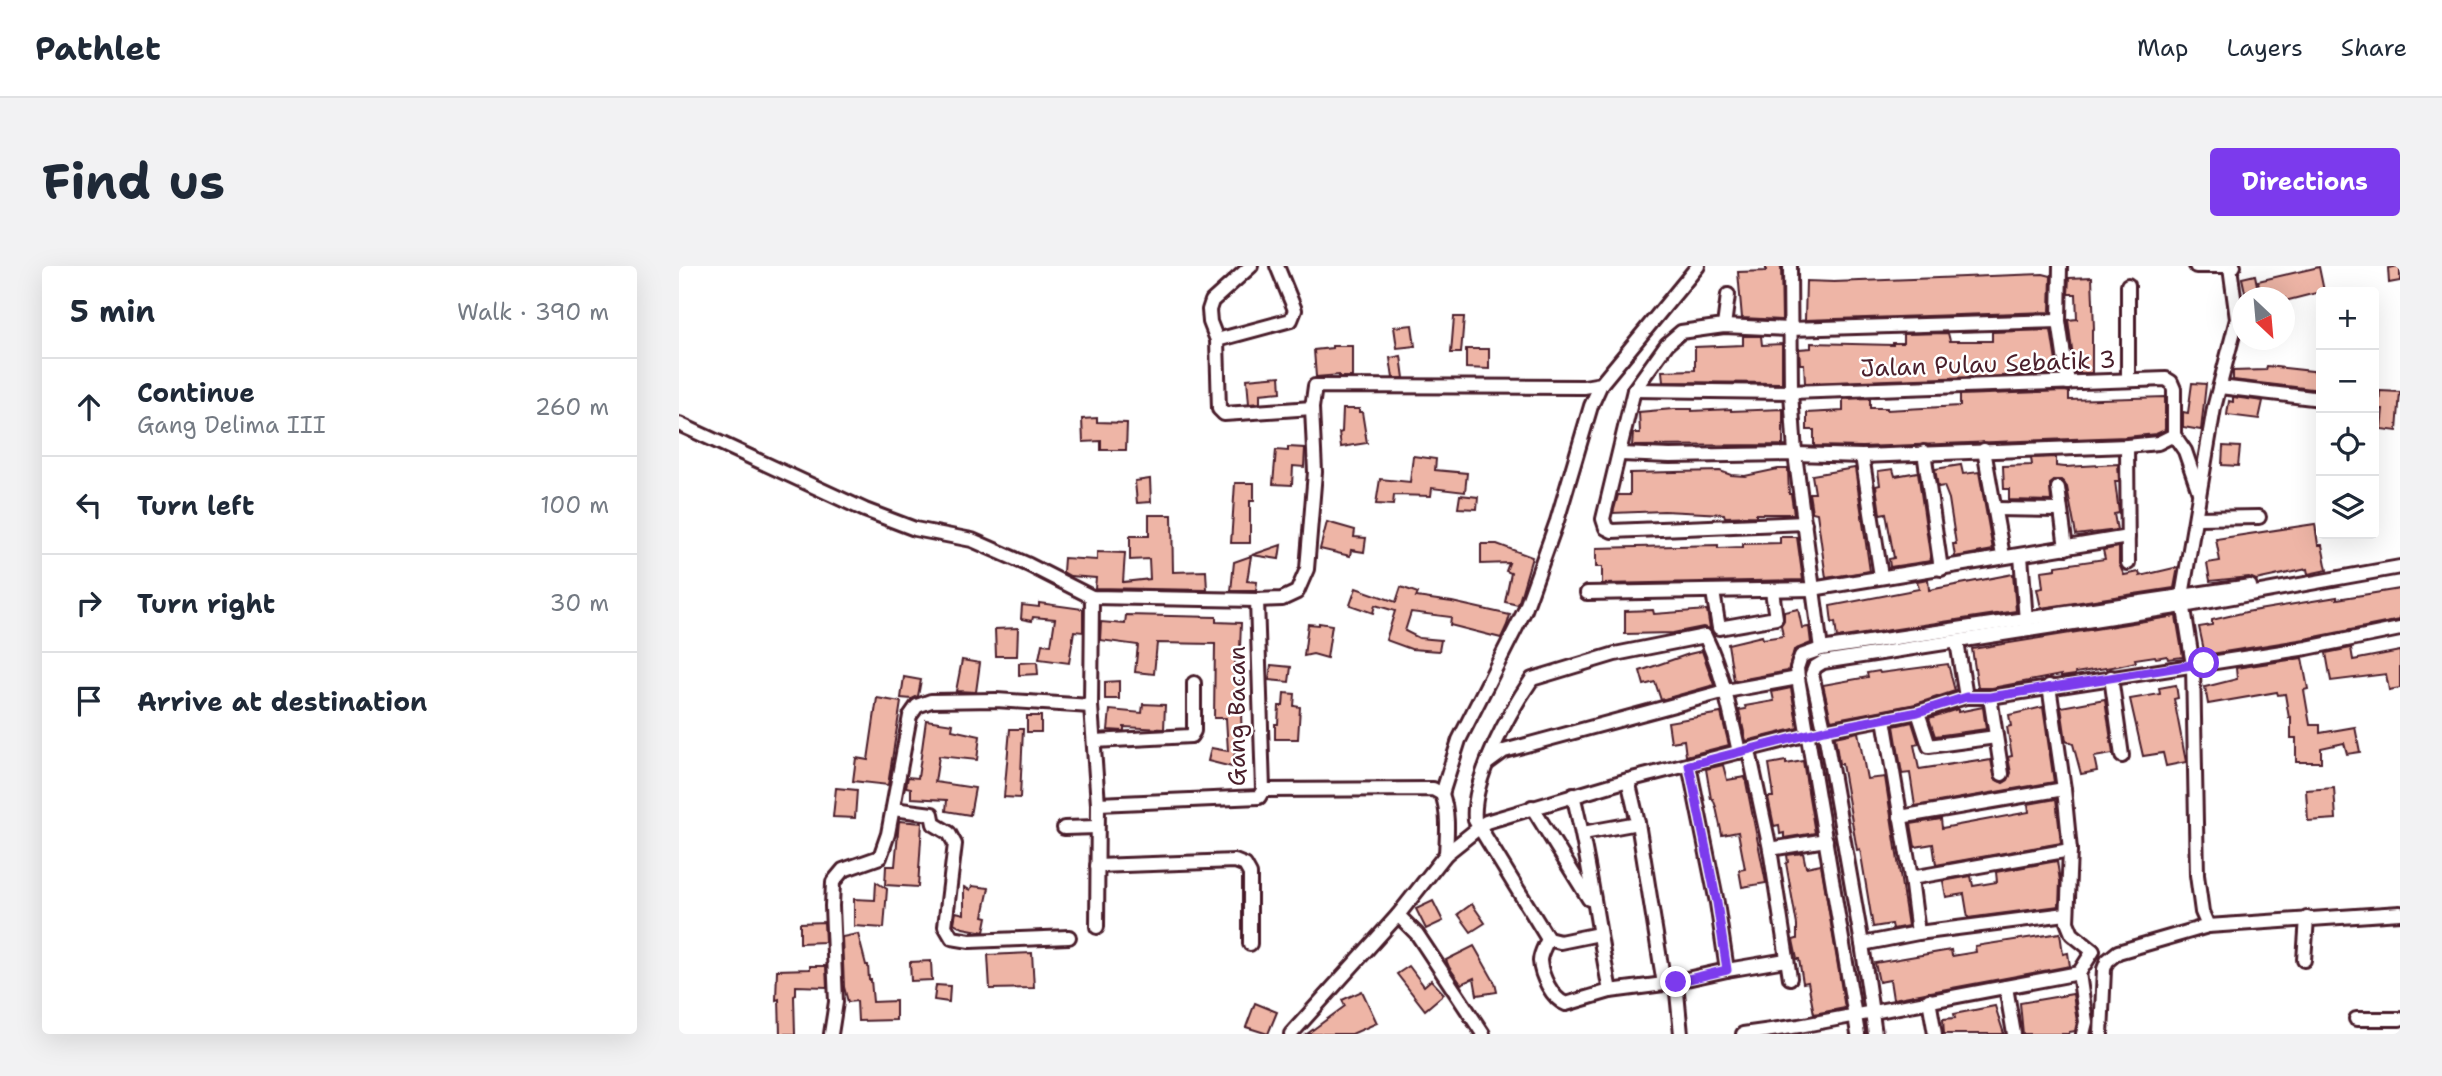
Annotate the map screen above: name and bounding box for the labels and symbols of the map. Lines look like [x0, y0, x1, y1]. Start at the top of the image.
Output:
north arrow [2232, 287, 2295, 350]
street label: Jalan Pulau Sebatik 3 [1860, 344, 2116, 384]
street label: Gang Bacan [1221, 646, 1253, 786]
route start [2188, 647, 2219, 678]
route end [1660, 966, 1691, 997]

